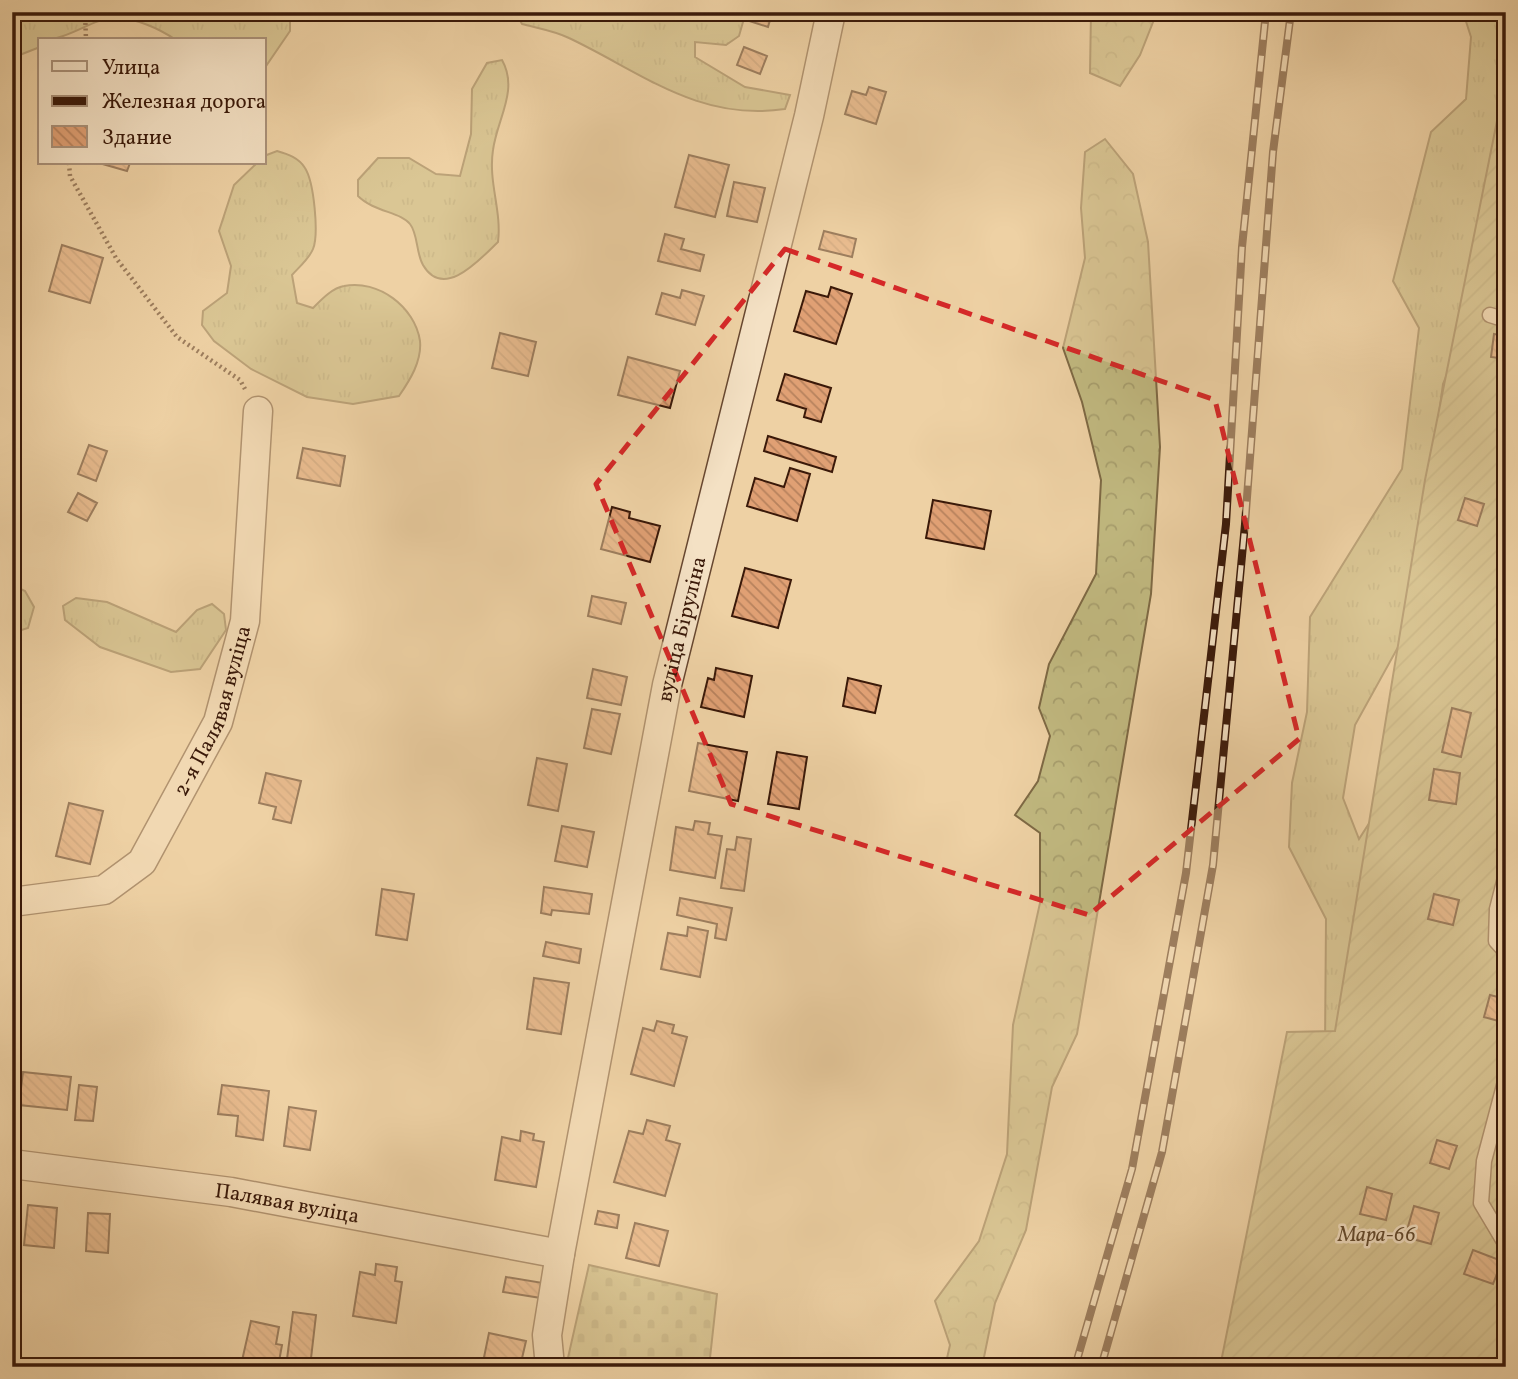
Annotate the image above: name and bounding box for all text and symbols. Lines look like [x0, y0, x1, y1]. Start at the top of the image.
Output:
legend [38, 38, 266, 164]
text: Улица [102, 54, 160, 83]
text: Железная дорога [102, 88, 266, 117]
text: Здание [102, 124, 172, 153]
street label: вуліца Біруліна [651, 553, 715, 704]
street label: 2-я Палявая вуліца [167, 622, 259, 802]
street label: Палявая вуліца [213, 1177, 362, 1232]
park label: Мара-66 [1337, 1221, 1416, 1250]

